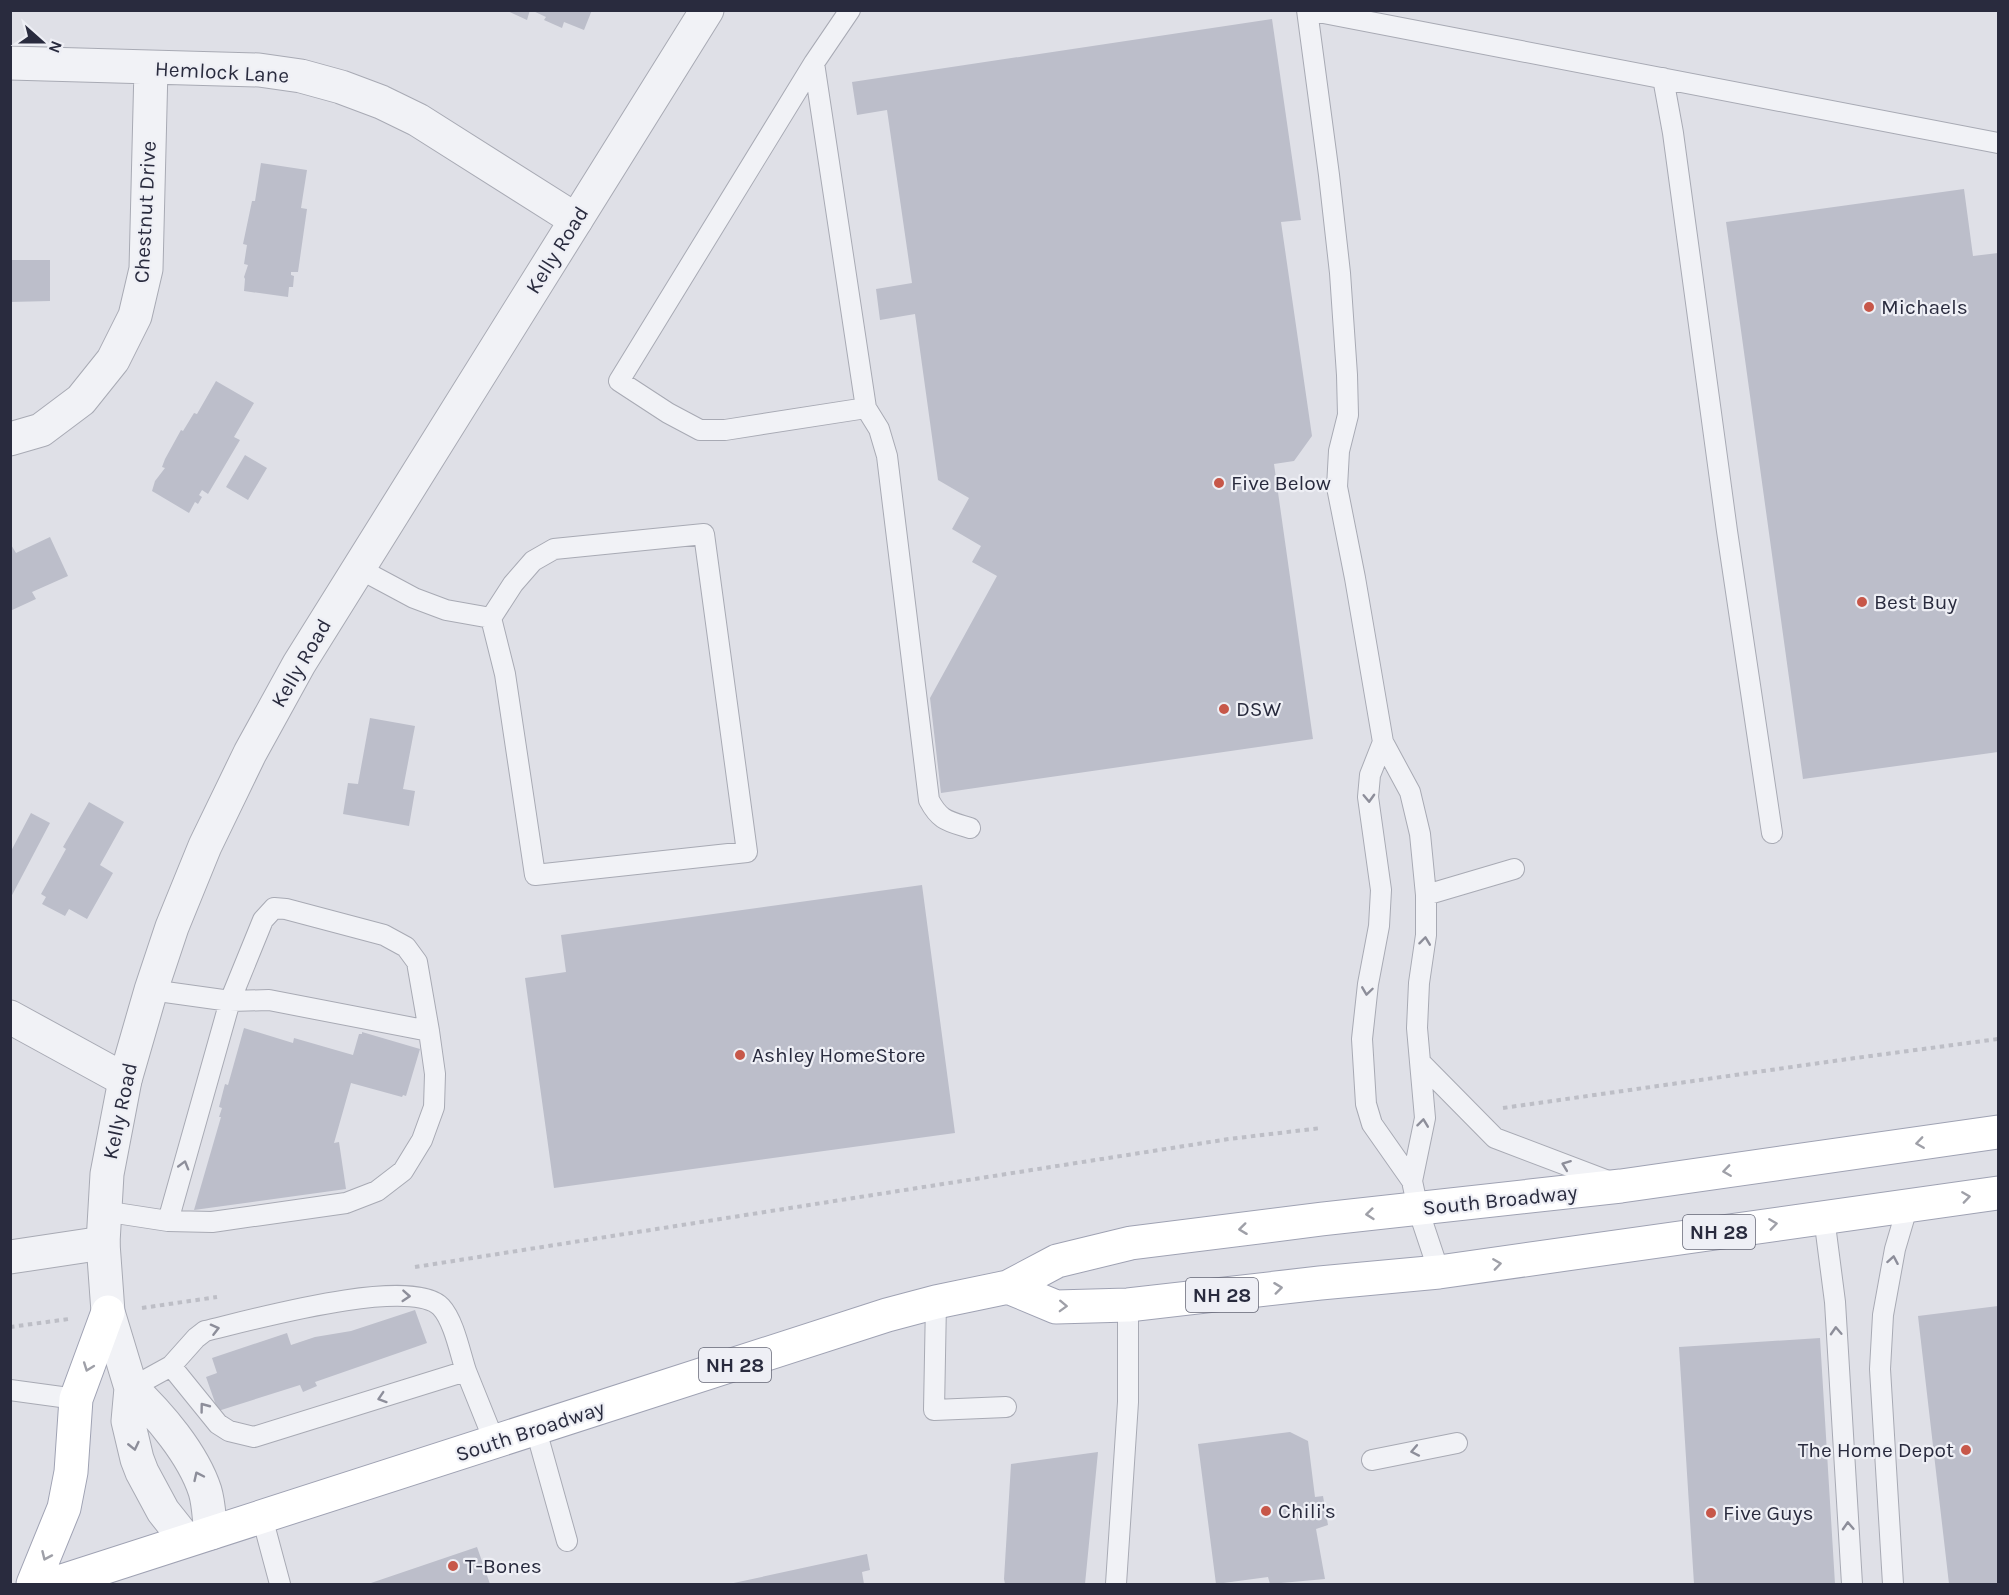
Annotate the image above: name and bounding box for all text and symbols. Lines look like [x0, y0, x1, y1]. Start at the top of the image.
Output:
north arrow [12, 12, 72, 72]
text: N [45, 38, 66, 56]
street label: Hemlock Lane [154, 57, 290, 87]
street label: Chestnut Drive [129, 140, 161, 284]
street label: Kelly Road [521, 202, 593, 298]
place label: Michaels [1881, 295, 1968, 319]
marker: Michaels [1862, 300, 1876, 314]
place label: Five Below [1231, 471, 1331, 495]
marker: Five Below [1212, 476, 1226, 490]
place label: Best Buy [1874, 590, 1958, 614]
marker: Best Buy [1855, 595, 1869, 609]
street label: Kelly Road [266, 614, 336, 712]
place label: DSW [1236, 697, 1282, 721]
marker: DSW [1217, 702, 1231, 716]
one-way arrow [1363, 793, 1375, 802]
one-way arrow [1418, 937, 1431, 946]
one-way arrow [1362, 986, 1374, 995]
place label: Ashley HomeStore [752, 1043, 926, 1067]
marker: Ashley HomeStore [733, 1048, 747, 1062]
street label: Kelly Road [98, 1060, 142, 1162]
one-way arrow [1416, 1119, 1429, 1128]
one-way arrow [1915, 1137, 1924, 1149]
one-way arrow [177, 1160, 189, 1171]
one-way arrow [1561, 1160, 1572, 1173]
one-way arrow [1722, 1164, 1731, 1176]
street label: South Broadway [1422, 1180, 1579, 1220]
one-way arrow [1962, 1192, 1971, 1204]
one-way arrow [1365, 1207, 1374, 1220]
road number: NH 28 [1683, 1215, 1755, 1249]
one-way arrow [1769, 1219, 1778, 1231]
one-way arrow [1239, 1222, 1248, 1235]
one-way arrow [1886, 1255, 1899, 1265]
one-way arrow [1492, 1258, 1502, 1270]
road number: NH 28 [1186, 1278, 1258, 1312]
one-way arrow [1273, 1282, 1282, 1295]
one-way arrow [402, 1289, 411, 1302]
one-way arrow [1059, 1300, 1068, 1313]
one-way arrow [210, 1323, 220, 1336]
one-way arrow [1830, 1327, 1843, 1336]
road number: NH 28 [699, 1348, 771, 1382]
one-way arrow [83, 1361, 96, 1372]
one-way arrow [377, 1390, 388, 1403]
street label: South Broadway [453, 1396, 608, 1466]
one-way arrow [200, 1403, 211, 1414]
place label: The Home Depot [1798, 1438, 1954, 1462]
one-way arrow [127, 1441, 140, 1451]
marker: The Home Depot [1959, 1443, 1973, 1457]
one-way arrow [1410, 1444, 1420, 1457]
one-way arrow [193, 1472, 205, 1483]
place label: Chili's [1278, 1499, 1336, 1523]
place label: Five Guys [1723, 1501, 1814, 1525]
marker: Chili's [1259, 1504, 1273, 1518]
marker: Five Guys [1704, 1506, 1718, 1520]
one-way arrow [1842, 1522, 1855, 1531]
one-way arrow [41, 1549, 53, 1560]
place label: T-Bones [465, 1554, 542, 1578]
marker: T-Bones [446, 1559, 460, 1573]

